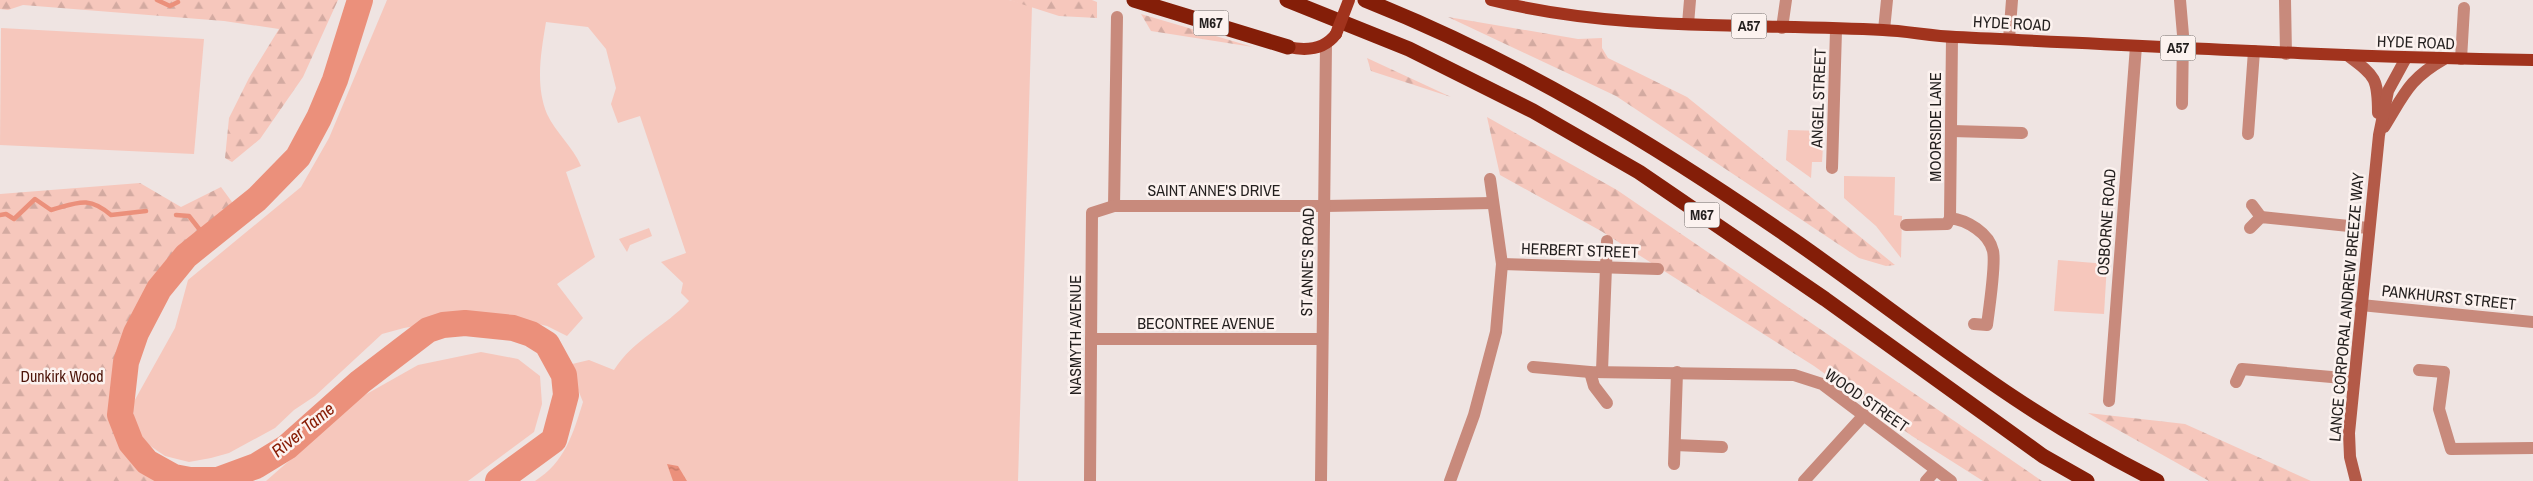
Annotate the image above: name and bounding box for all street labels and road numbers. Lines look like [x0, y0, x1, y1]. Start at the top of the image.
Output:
road number: M67 [1194, 10, 1228, 36]
street label: HYDE ROAD [1972, 10, 2052, 36]
road number: A57 [1732, 14, 1766, 38]
street label: HYDE ROAD [2377, 30, 2455, 54]
road number: A57 [2160, 36, 2196, 60]
street label: ANGEL STREET [1805, 48, 1831, 149]
street label: MOORSIDE LANE [1924, 72, 1946, 182]
street label: OSBORNE ROAD [2091, 168, 2121, 276]
street label: LANCE CORPORAL ANDREW BREEZE WAY [2323, 171, 2369, 442]
street label: SAINT ANNE'S DRIVE [1148, 179, 1280, 201]
road number: M67 [1684, 202, 1720, 228]
street label: ST ANNE'S ROAD [1295, 207, 1319, 317]
street label: HERBERT STREET [1521, 237, 1639, 263]
street label: NASMYTH AVENUE [1064, 275, 1086, 395]
street label: PANKHURST STREET [2381, 279, 2517, 315]
street label: BECONTREE AVENUE [1137, 312, 1275, 334]
street label: WOOD STREET [1821, 363, 1913, 437]

